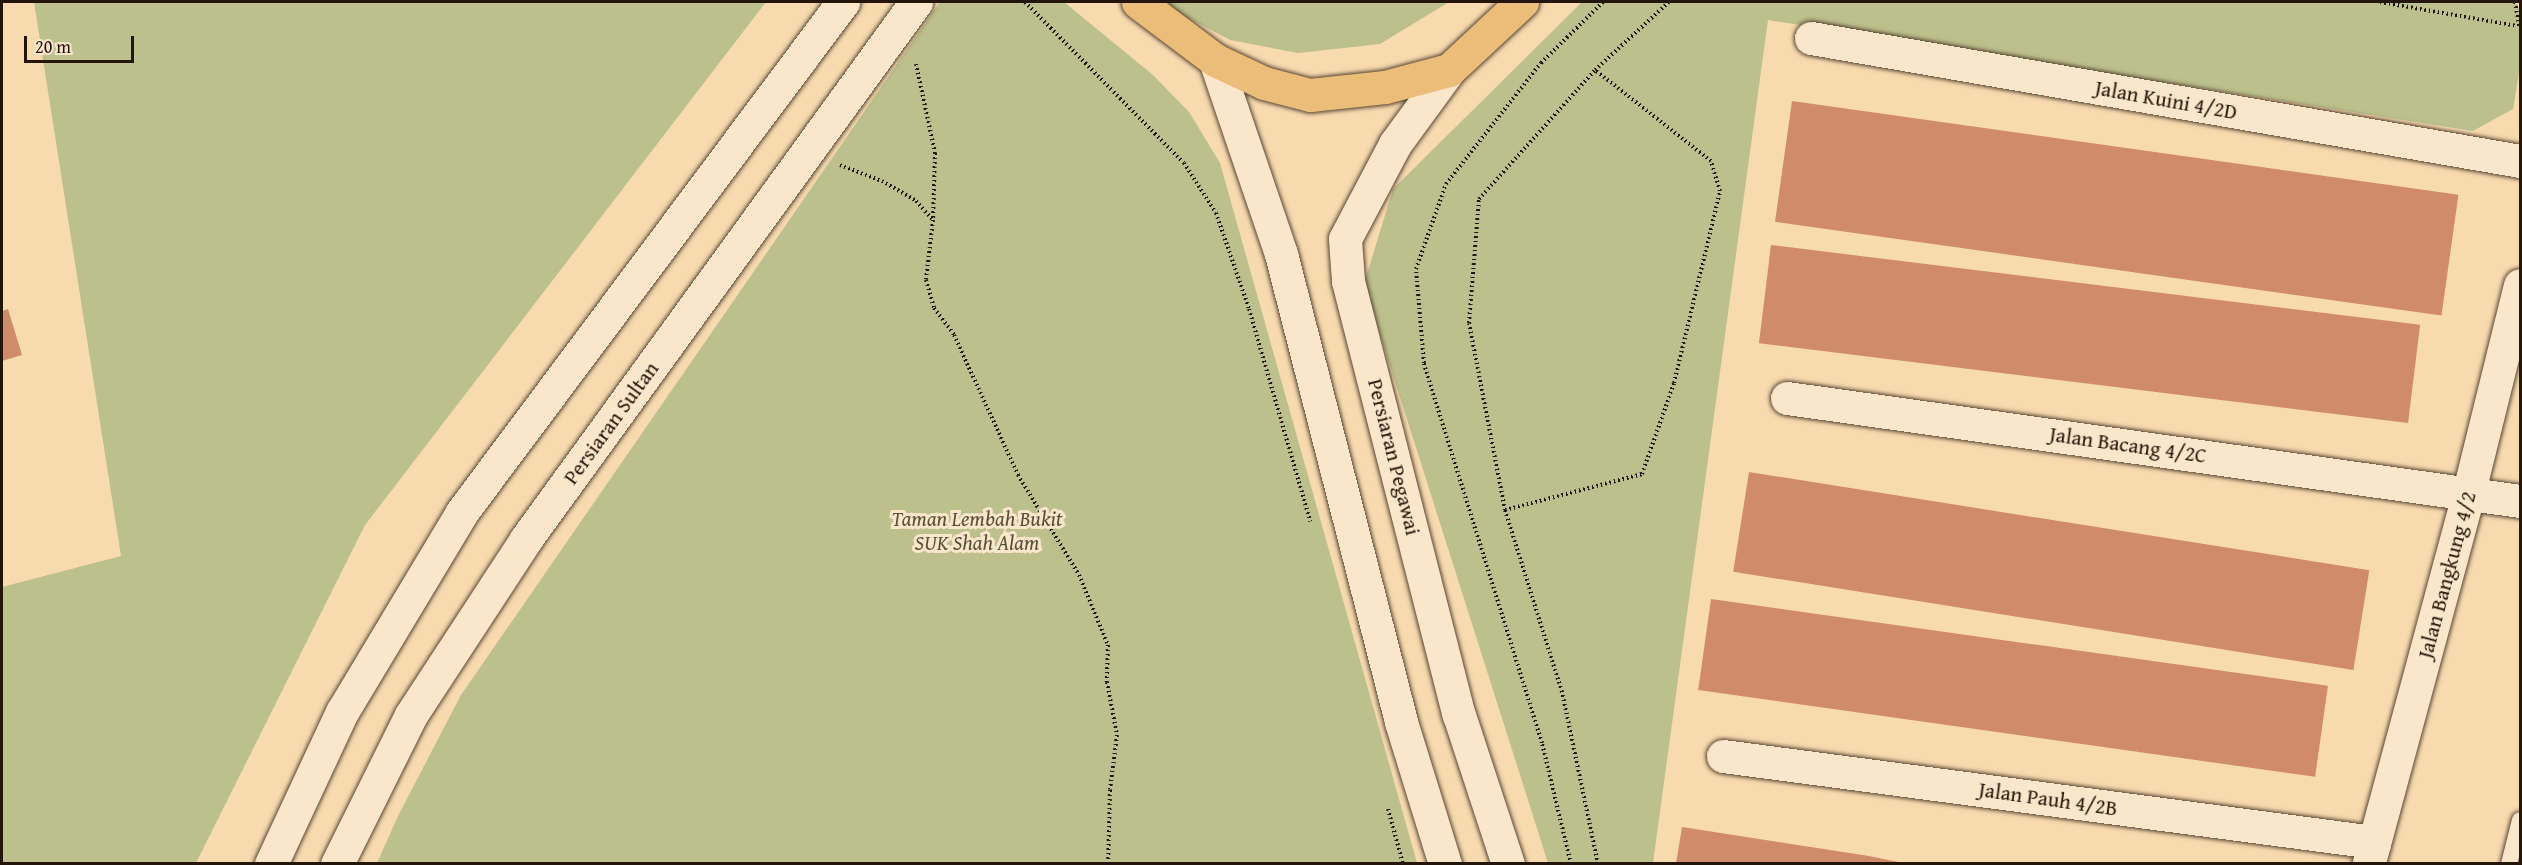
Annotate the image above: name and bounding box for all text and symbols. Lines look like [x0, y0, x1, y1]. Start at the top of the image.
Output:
scale bar [27, 24, 136, 62]
text: 20 m [35, 33, 71, 60]
street label: Jalan Kuini 4/2D [2093, 75, 2239, 125]
street label: Persiaran Sultan [558, 357, 664, 489]
street label: Persiaran Pegawai [1362, 376, 1426, 538]
street label: Jalan Bacang 4/2C [2048, 422, 2208, 468]
street label: Jalan Bangkung 4/2 [2413, 489, 2481, 661]
park label: Taman Lembah Bukit SUK Shah Alam [891, 506, 1063, 556]
street label: Jalan Pauh 4/2B [1977, 777, 2119, 821]

